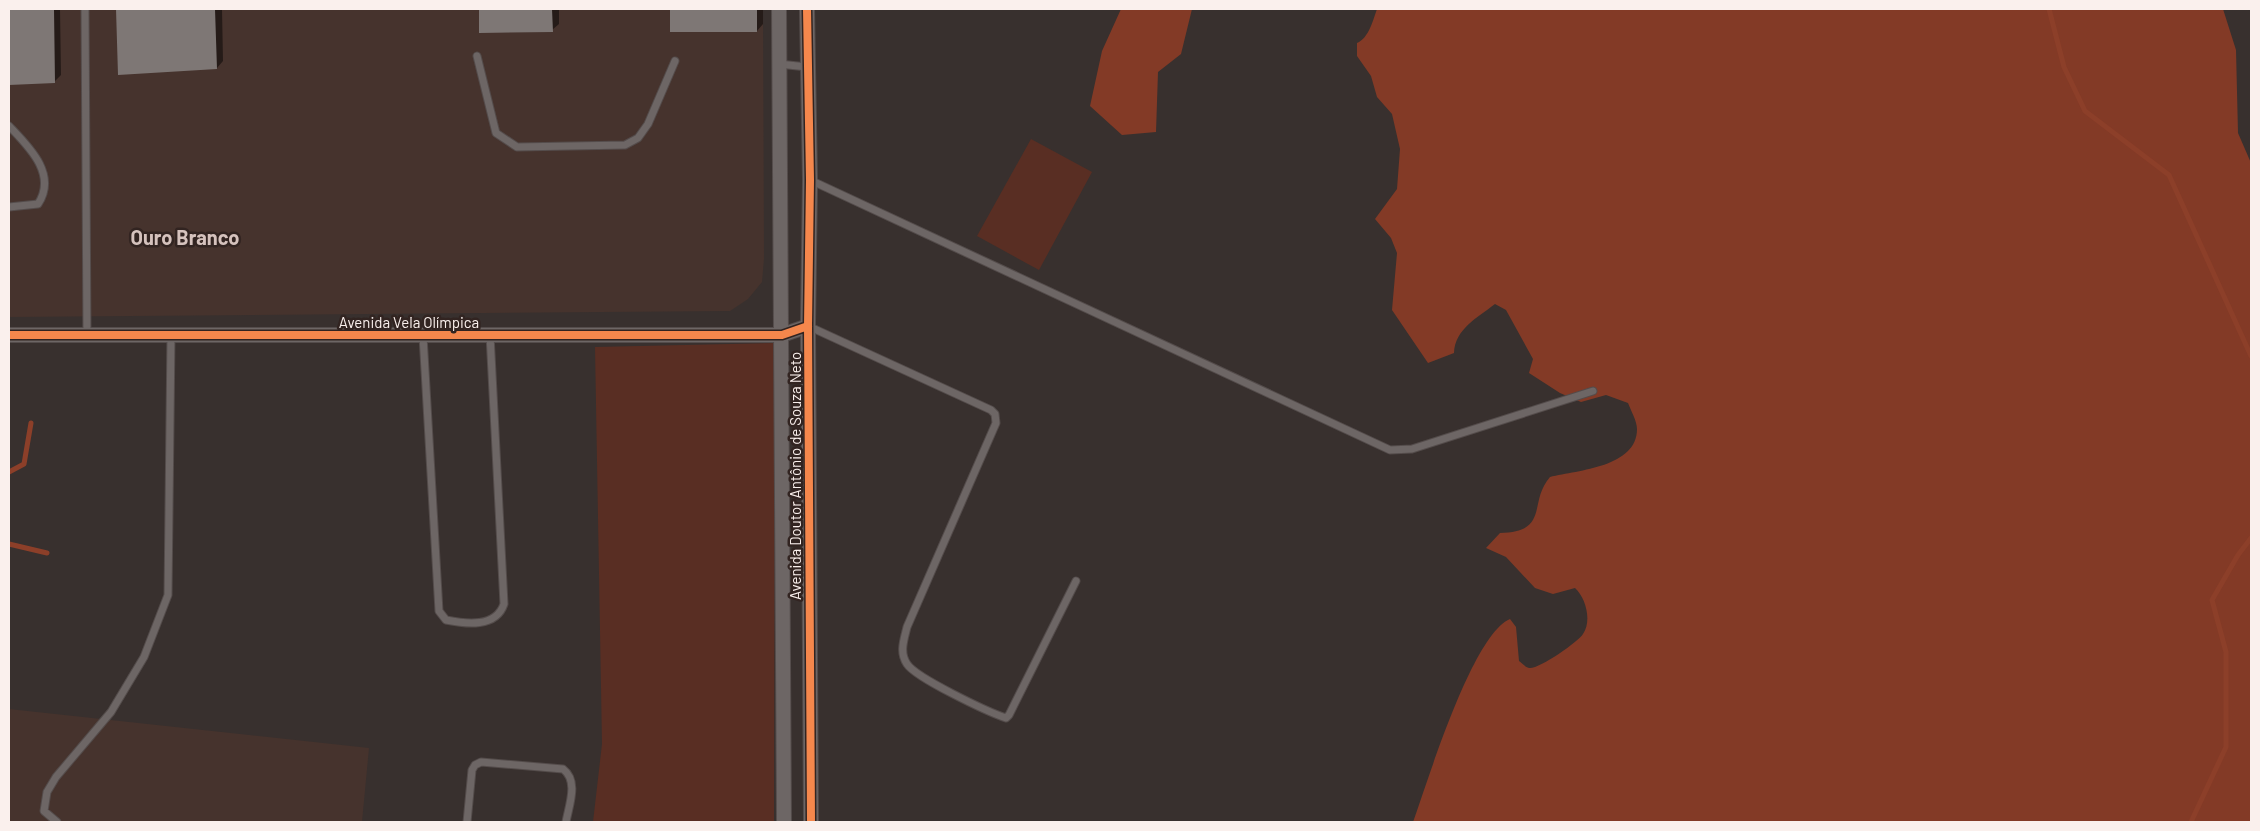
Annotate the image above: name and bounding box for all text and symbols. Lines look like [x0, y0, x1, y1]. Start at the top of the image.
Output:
district label: Ouro Branco [131, 225, 240, 249]
street label: Avenida Vela Olímpica [339, 313, 479, 331]
street label: Avenida Doutor Antônio de Souza Neto [786, 352, 804, 600]

